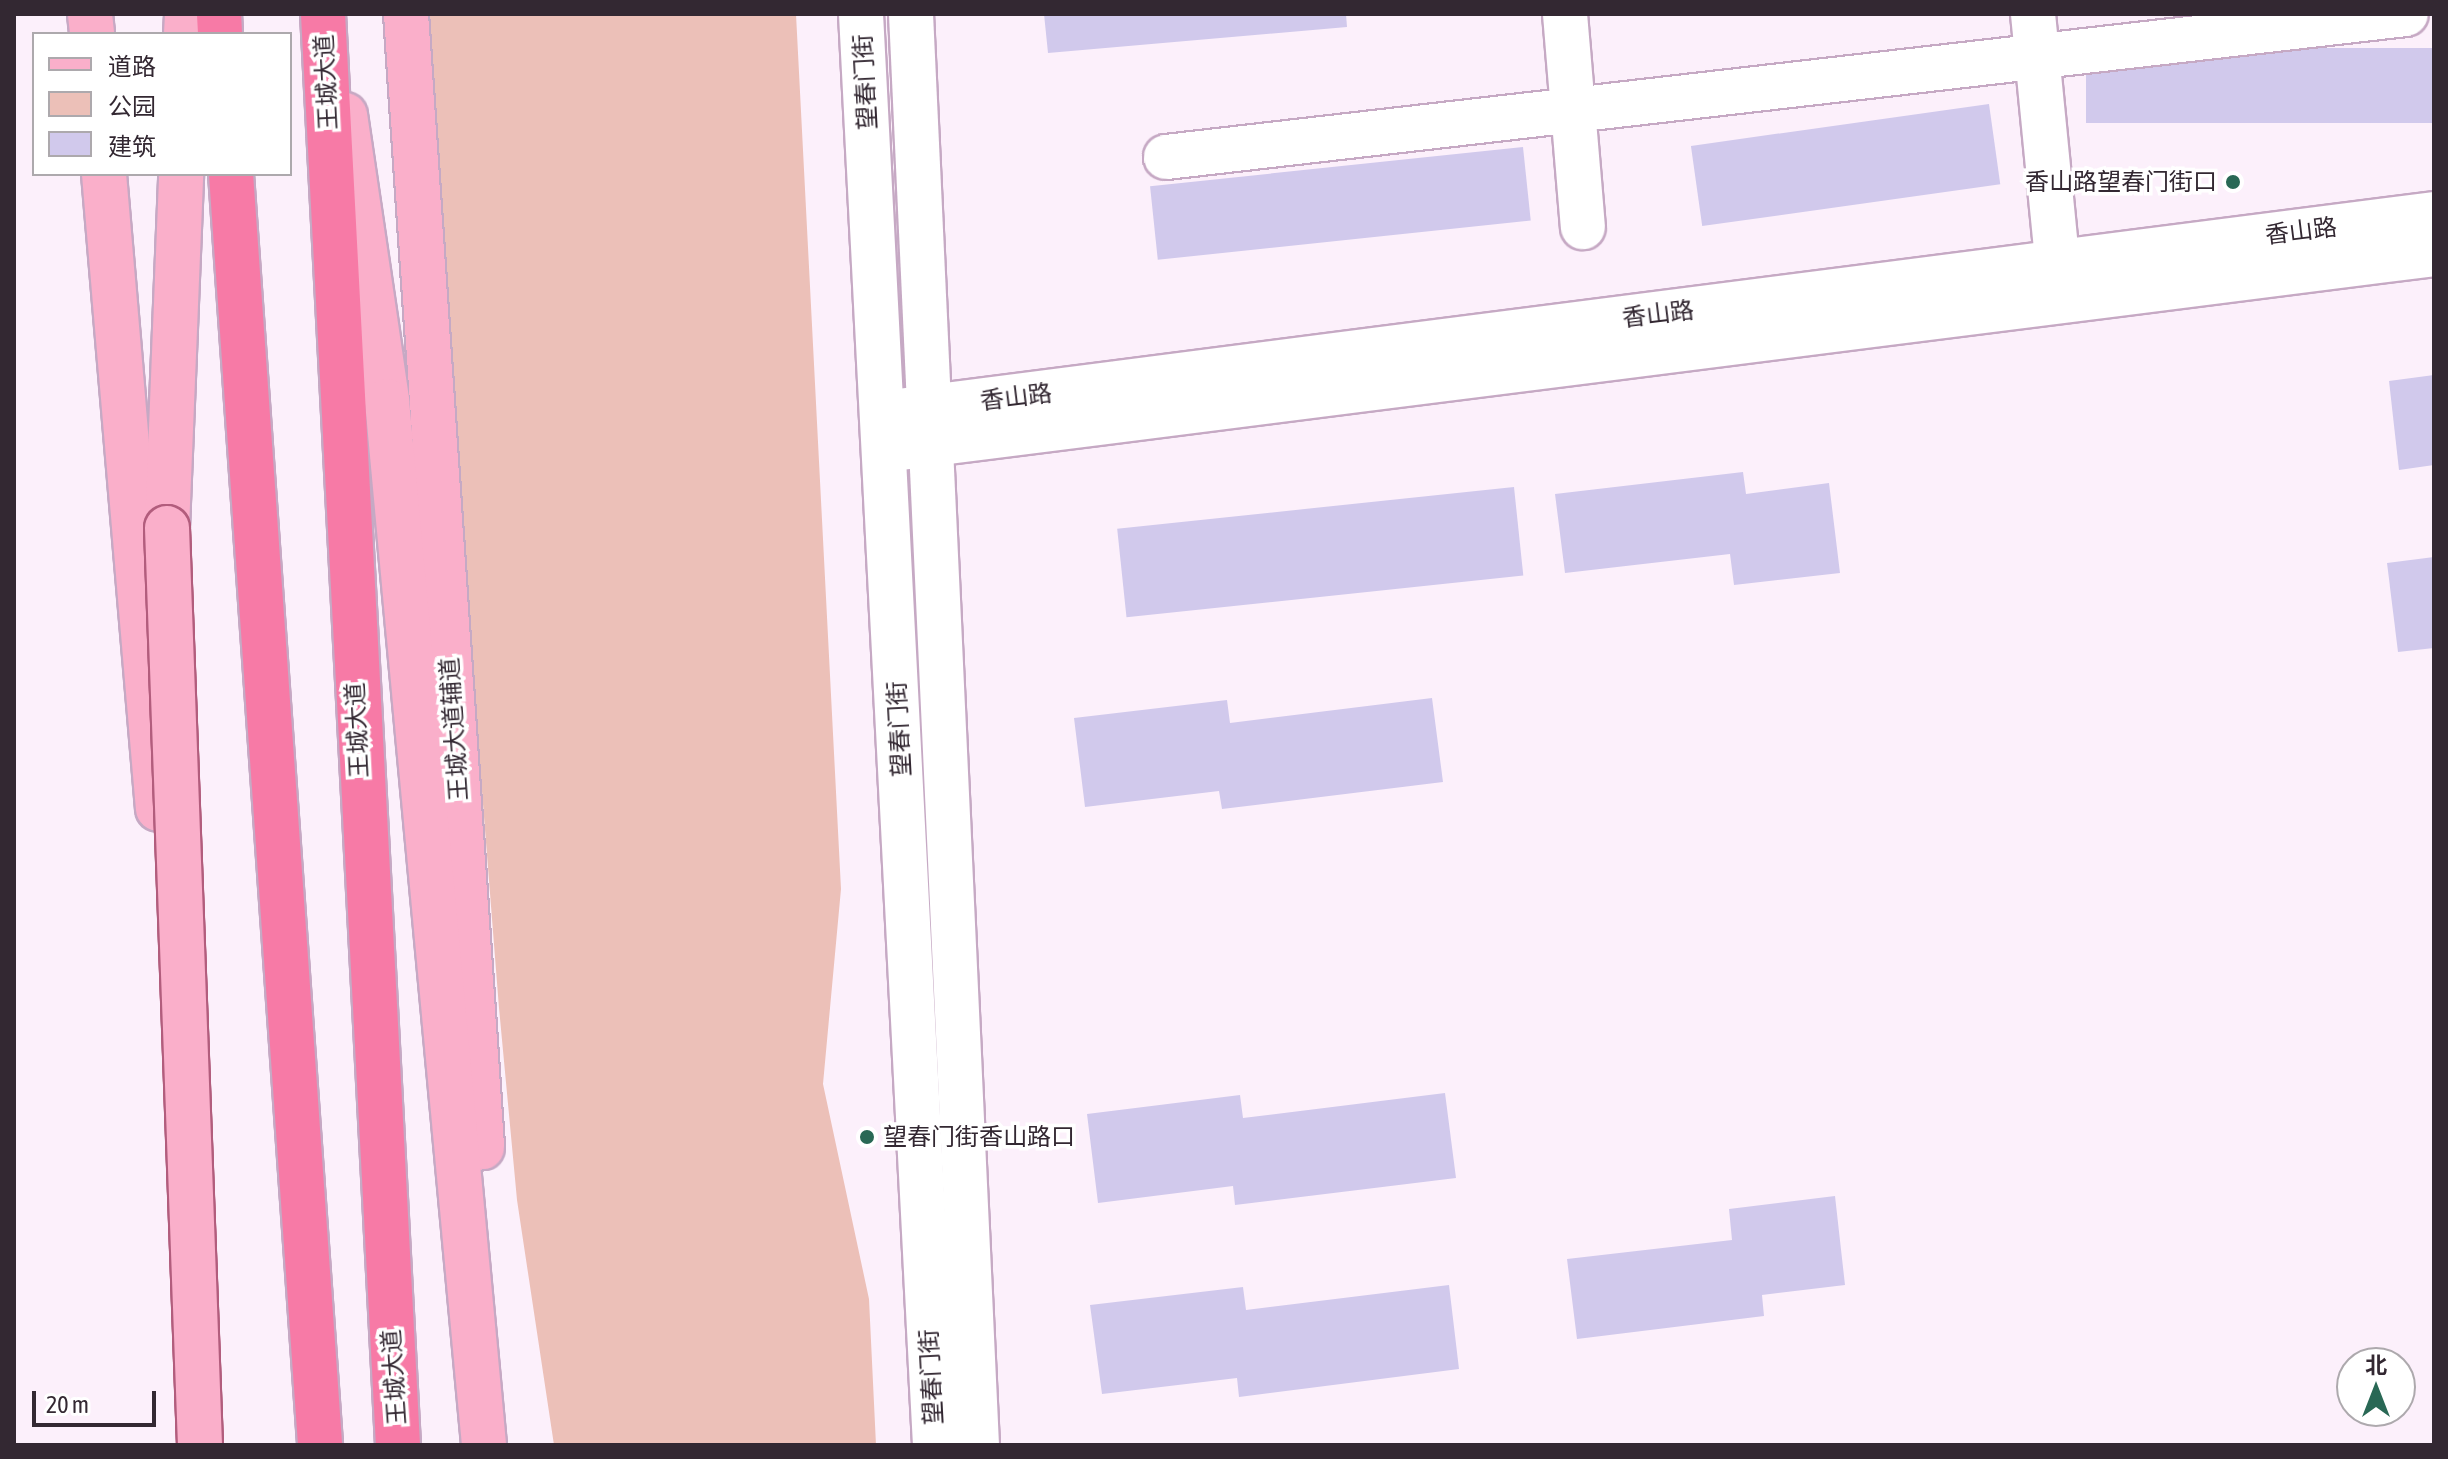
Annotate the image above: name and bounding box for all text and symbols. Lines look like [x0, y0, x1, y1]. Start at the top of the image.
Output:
legend [32, 32, 292, 176]
street label: 王城大道 [309, 33, 343, 131]
street label: 望春门街 [848, 33, 882, 131]
text: 道路 [108, 53, 156, 80]
text: 公园 [108, 93, 156, 120]
text: 建筑 [108, 133, 156, 160]
place label: 香山路望春门街口 [2025, 168, 2217, 196]
marker: 香山路望春门街口 [2224, 173, 2242, 191]
street label: 香山路 [2264, 212, 2338, 250]
street label: 香山路 [1621, 295, 1695, 333]
street label: 香山路 [979, 378, 1053, 416]
street label: 王城大道辅道 [435, 656, 473, 802]
street label: 望春门街 [882, 680, 916, 778]
street label: 王城大道 [340, 681, 374, 779]
place label: 望春门街香山路口 [883, 1123, 1075, 1151]
marker: 望春门街香山路口 [858, 1128, 876, 1146]
street label: 王城大道 [376, 1328, 412, 1426]
street label: 望春门街 [914, 1328, 948, 1426]
north arrow [2336, 1347, 2416, 1427]
text: 北 [2365, 1352, 2387, 1378]
scale bar [36, 1375, 160, 1425]
text: 20 m [46, 1391, 89, 1418]

